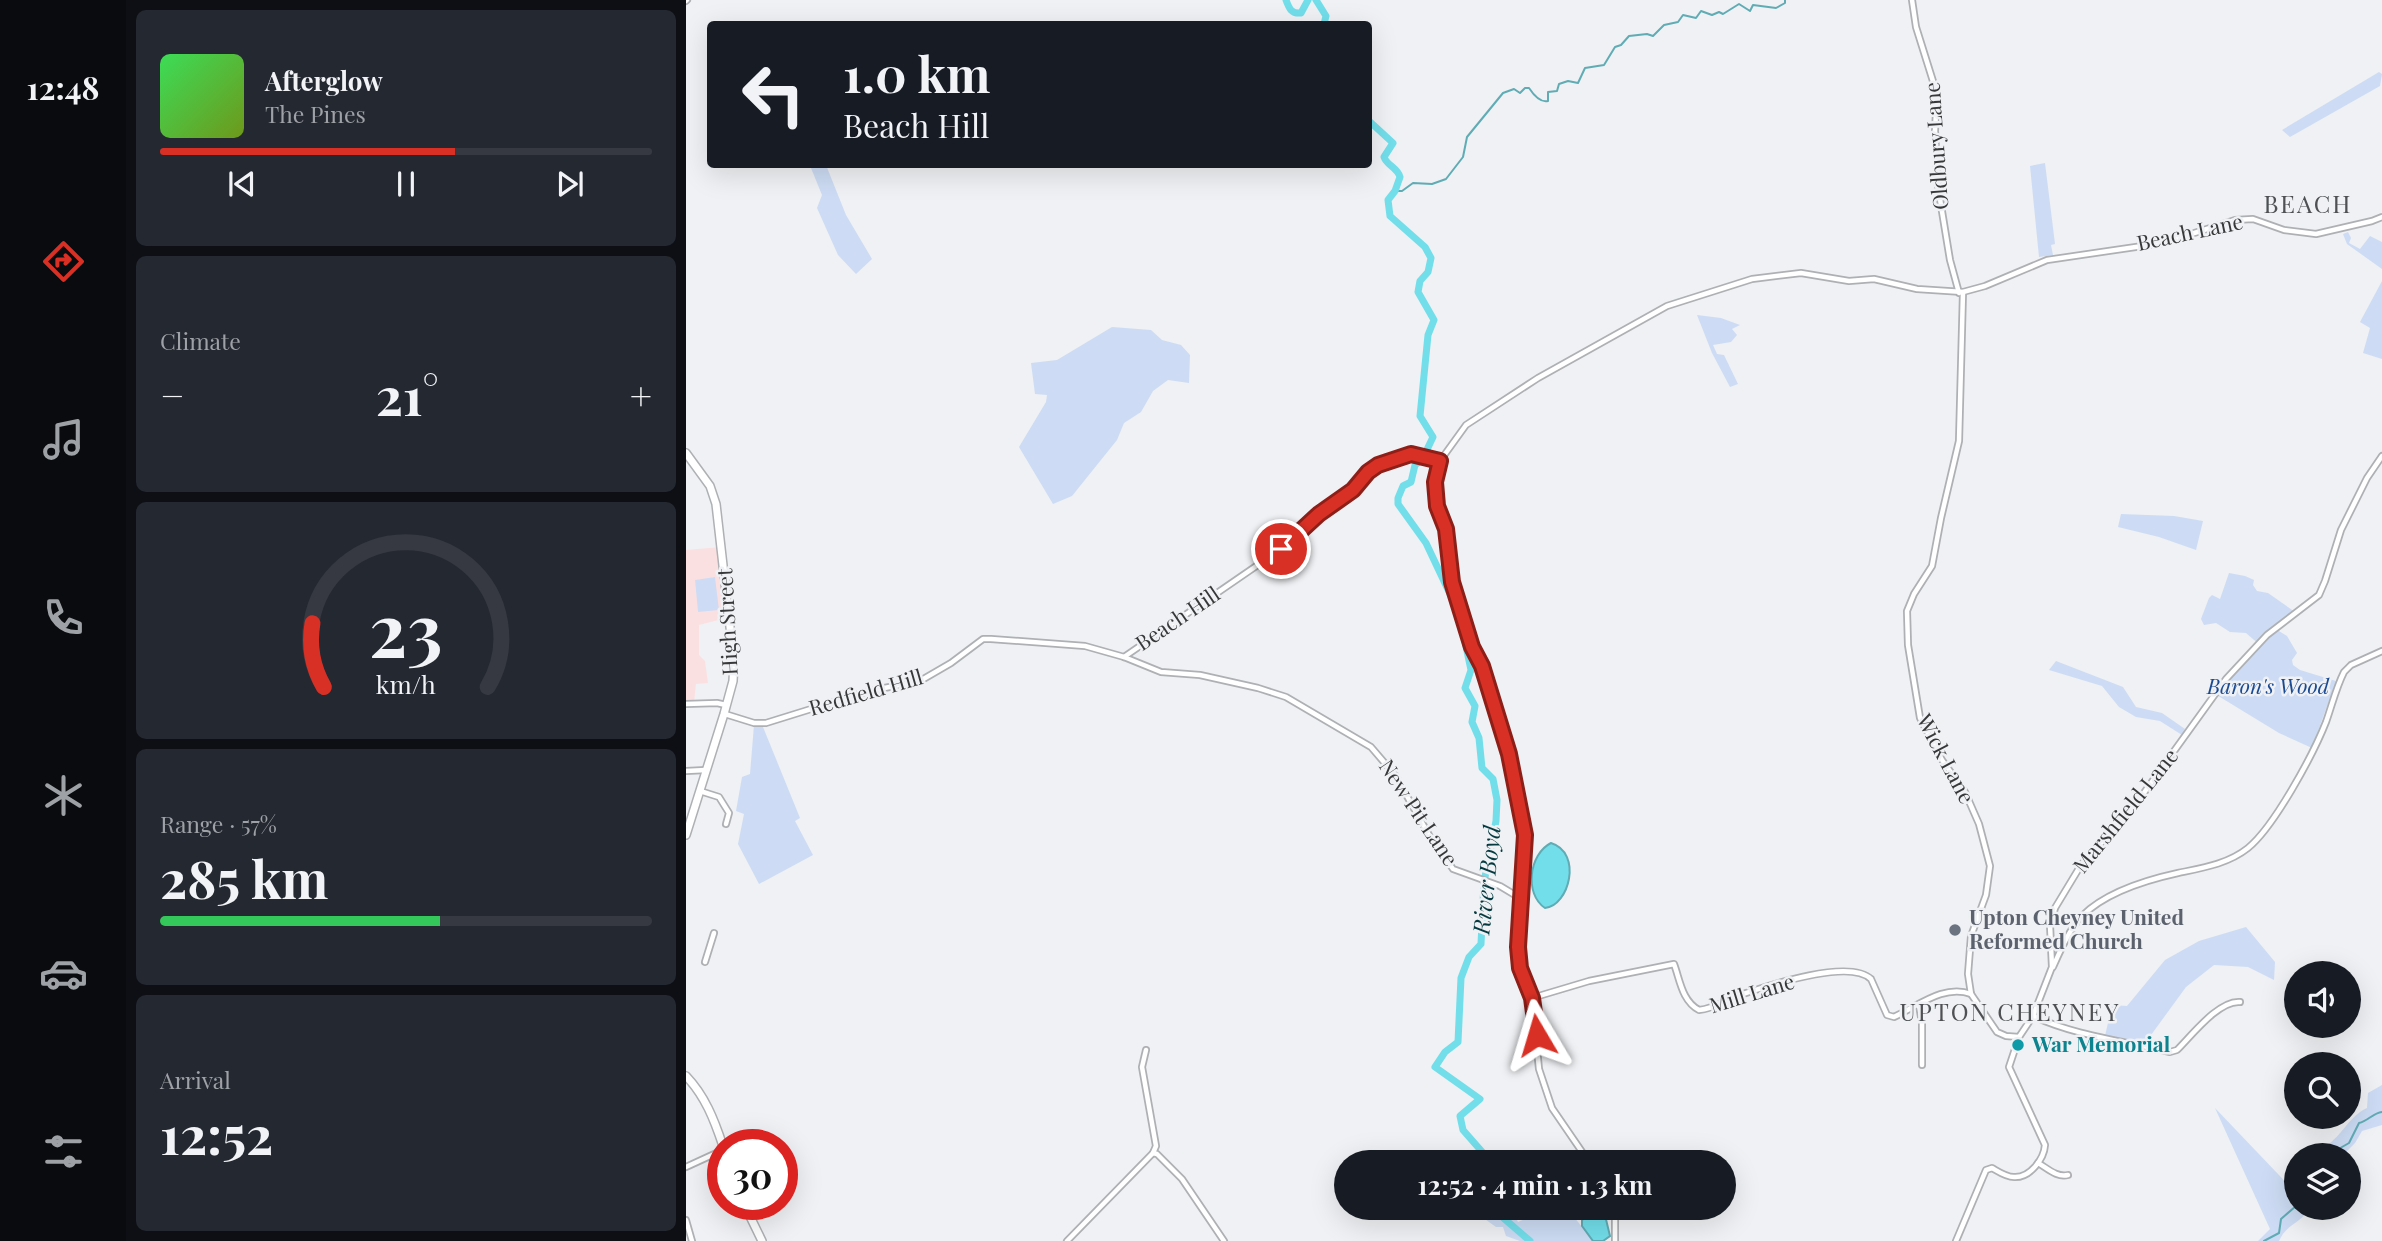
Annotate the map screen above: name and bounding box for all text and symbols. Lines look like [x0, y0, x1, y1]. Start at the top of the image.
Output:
text: 1.0 km [843, 40, 990, 105]
icon: left [728, 49, 819, 140]
text: Afterglow [265, 63, 383, 98]
text: 12:48 [26, 65, 100, 108]
street label: Oldbury Lane [1917, 81, 1953, 211]
text: The Pines [265, 98, 366, 129]
text: Beach Hill [843, 103, 989, 146]
icon: previous [223, 165, 261, 203]
icon: pause [387, 165, 425, 203]
icon: next [551, 165, 589, 203]
district label: BEACH [2264, 187, 2352, 219]
street label: Beach Lane [2134, 206, 2245, 256]
icon: directions [39, 237, 88, 286]
text: Climate [160, 325, 241, 356]
text: 21° [376, 360, 439, 429]
text: − [160, 369, 185, 420]
text: + [630, 369, 652, 420]
icon: music [39, 415, 88, 464]
pin [1251, 519, 1311, 579]
icon: arrive [1262, 530, 1300, 568]
street label: High Street [709, 567, 743, 676]
text: 23 [369, 578, 443, 675]
street label: Beach Hill [1129, 579, 1225, 656]
icon: phone [39, 593, 88, 642]
street label: Redfield Hill [805, 661, 926, 721]
text: km/h [376, 666, 436, 699]
park label: Baron's Wood [2206, 671, 2330, 699]
street label: Wick Lane [1911, 708, 1982, 808]
street label: Marshfield Lane [2066, 742, 2183, 878]
street label: New Pit Lane [1374, 753, 1466, 871]
icon: climate [39, 771, 88, 820]
text: Range · 57% [160, 808, 277, 839]
water label: River Boyd [1464, 823, 1507, 937]
text: 285 km [160, 843, 328, 912]
place label: Upton Cheyney United Reformed Church [1969, 902, 2184, 954]
marker: Upton Cheyney United Reformed Church [1947, 922, 1963, 938]
icon: car [39, 949, 88, 998]
map controls [2284, 961, 2361, 1220]
button: sound [2284, 961, 2361, 1038]
street label: Mill Lane [1705, 966, 1797, 1018]
district label: UPTON CHEYNEY [1899, 995, 2121, 1027]
position arrow [1500, 998, 1574, 1072]
place label: War Memorial [2031, 1029, 2171, 1057]
marker: War Memorial [2010, 1037, 2026, 1053]
button: search [2284, 1052, 2361, 1129]
text: Arrival [160, 1064, 231, 1095]
text: 12:52 [160, 1099, 273, 1168]
icon: filters [39, 1127, 88, 1176]
speed limit sign: 30 [707, 1129, 798, 1220]
button: layers [2284, 1143, 2361, 1220]
text: 12:52 · 4 min · 1.3 km [1418, 1167, 1652, 1202]

